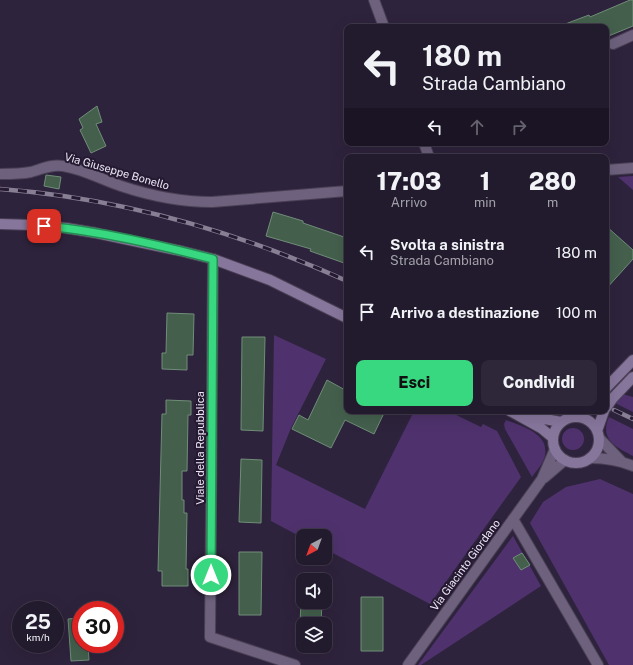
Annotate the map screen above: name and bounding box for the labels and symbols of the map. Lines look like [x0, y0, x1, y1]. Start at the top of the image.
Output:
street label: Via Giuseppe Bonello [63, 150, 171, 192]
pin [27, 209, 61, 243]
street label: Viale della Repubblica [194, 391, 206, 505]
street label: Via Giacinto Giordano [428, 517, 502, 613]
north arrow [296, 529, 332, 565]
position arrow [190, 554, 232, 596]
speed limit sign: 30 [72, 601, 124, 653]

